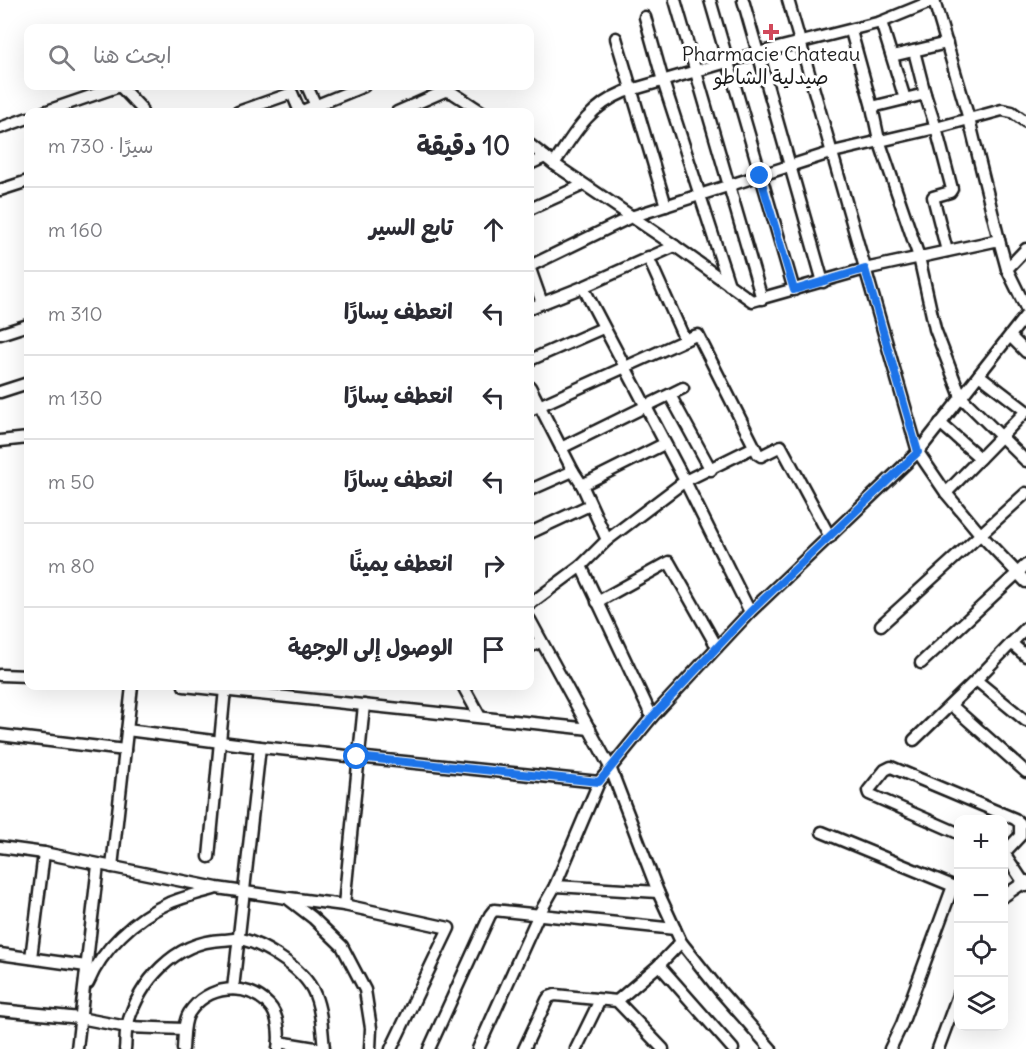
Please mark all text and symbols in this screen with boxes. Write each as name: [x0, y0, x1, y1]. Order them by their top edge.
search box: [24, 24, 534, 90]
marker: Pharmacie Chateau صيدلية الشاطو: [764, 25, 778, 39]
icon: search: [45, 41, 78, 74]
text: ابحث هنا: [93, 41, 172, 69]
place label: Pharmacie Chateau صيدلية الشاطو: [682, 41, 860, 91]
text: 10 دقيقة: [416, 129, 510, 162]
text: سيرًا · 730 m: [48, 133, 153, 158]
route end: [746, 162, 772, 188]
text: تابع السير: [369, 213, 453, 241]
icon: ahead: [477, 213, 510, 246]
text: 160 m: [48, 217, 103, 242]
text: انعطف يسارًا: [344, 297, 453, 325]
icon: left: [477, 297, 510, 330]
text: 310 m: [48, 301, 103, 326]
text: انعطف يسارًا: [344, 381, 453, 409]
icon: left: [477, 381, 510, 414]
text: 130 m: [48, 385, 103, 410]
text: انعطف يسارًا: [344, 465, 453, 493]
icon: left: [477, 465, 510, 498]
text: 50 m: [48, 469, 95, 494]
text: انعطف يمينًا: [350, 549, 453, 577]
icon: right: [477, 549, 510, 582]
text: 80 m: [48, 553, 95, 578]
text: الوصول إلى الوجهة: [288, 633, 453, 661]
icon: arrive: [477, 633, 510, 666]
route start: [343, 743, 369, 769]
map controls: [954, 815, 1008, 1031]
button: +: [954, 815, 1008, 869]
button: −: [954, 869, 1008, 923]
button: locate: [954, 923, 1008, 977]
button: layers: [954, 977, 1008, 1031]

